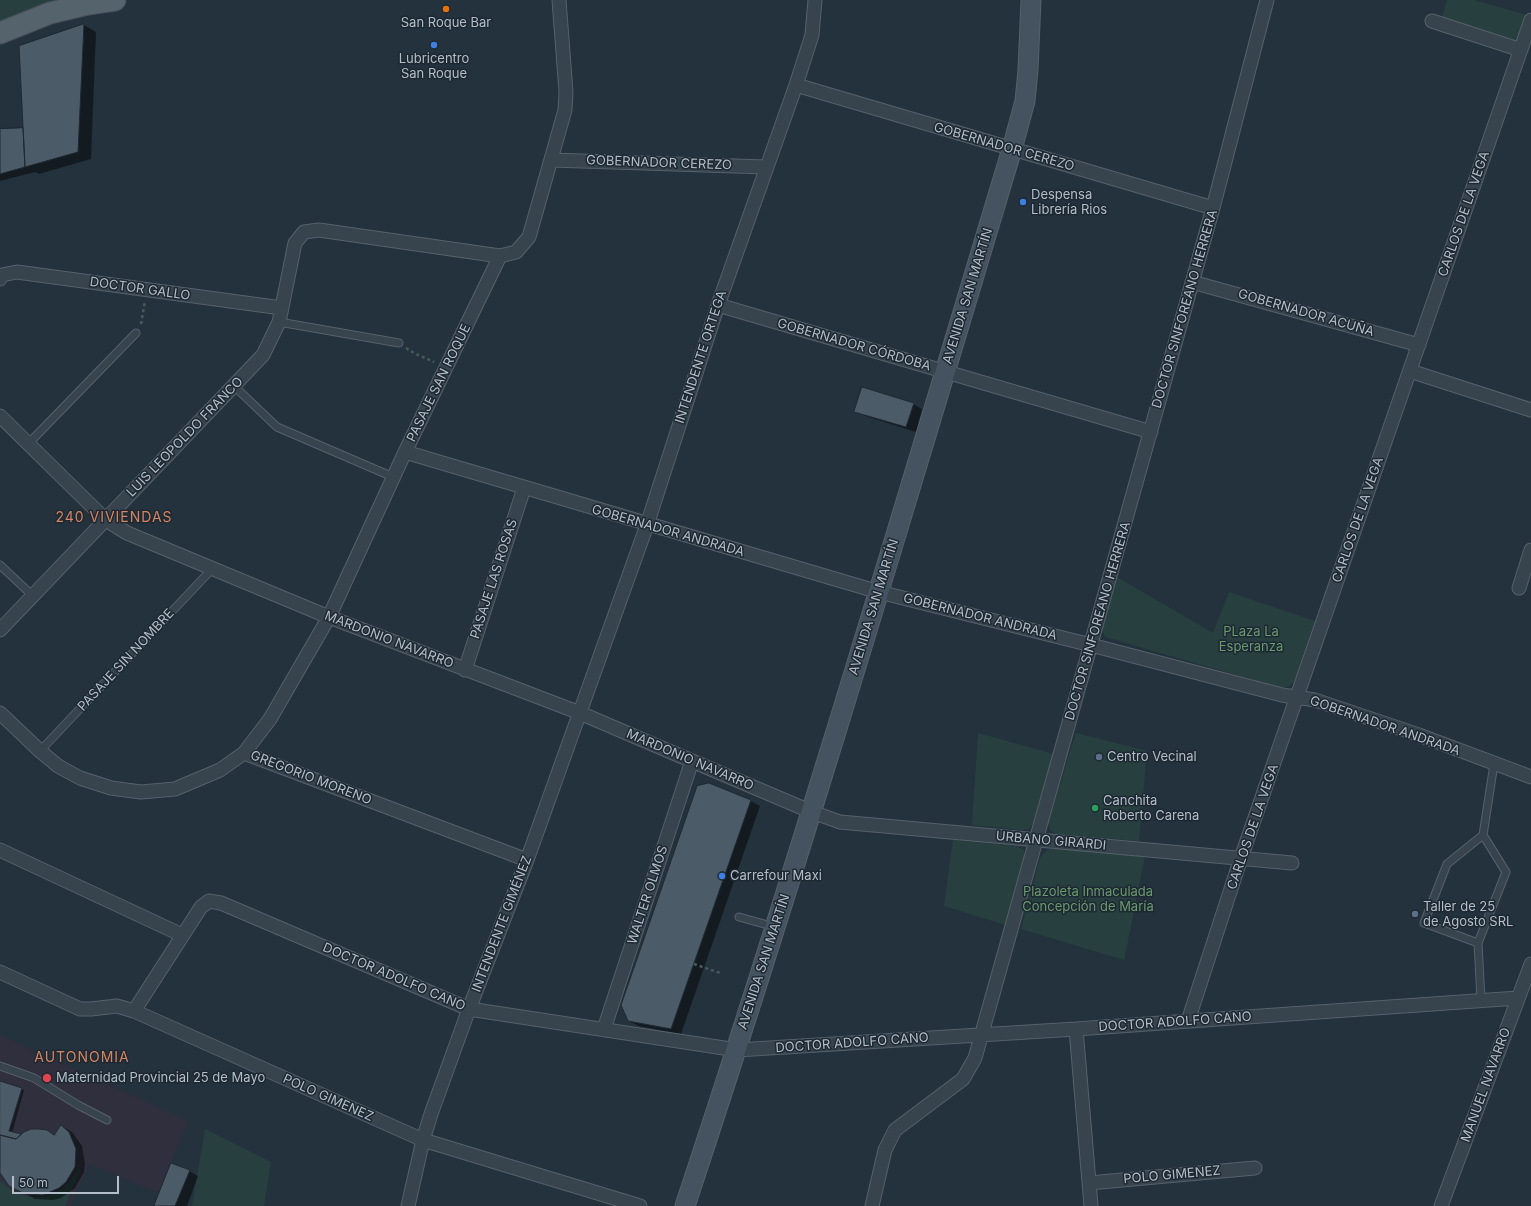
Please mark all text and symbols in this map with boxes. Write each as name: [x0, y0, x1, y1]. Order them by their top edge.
marker: San Roque Bar: [441, 4, 451, 14]
place label: San Roque Bar: [401, 15, 491, 31]
marker: Lubricentro San Roque: [429, 40, 439, 50]
place label: Lubricentro San Roque: [399, 51, 469, 82]
street label: GOBERNADOR CEREZO: [932, 119, 1076, 175]
street label: CARLOS DE LA VEGA: [1435, 149, 1493, 279]
street label: GOBERNADOR CEREZO: [586, 153, 732, 173]
place label: Despensa Librería Rios: [1031, 187, 1107, 218]
marker: Despensa Librería Rios: [1018, 197, 1028, 207]
street label: DOCTOR SINFOREANO HERRERA: [1149, 208, 1221, 410]
street label: AVENIDA SAN MARTÍN: [940, 226, 996, 366]
street label: DOCTOR GALLO: [89, 274, 191, 304]
street label: GOBERNADOR ACUÑA: [1236, 286, 1376, 340]
street label: INTENDENTE ORTEGA: [672, 288, 730, 426]
street label: GOBERNADOR CÓRDOBA: [775, 316, 933, 374]
street label: PASAJE SAN ROQUE: [404, 322, 474, 444]
street label: LUIS LEOPOLDO FRANCO: [124, 374, 246, 500]
street label: CARLOS DE LA VEGA: [1329, 455, 1387, 585]
street label: GOBERNADOR ANDRADA: [590, 502, 746, 560]
district label: 240 VIVIENDAS: [55, 510, 173, 526]
street label: PASAJE LAS ROSAS: [467, 517, 521, 641]
street label: DOCTOR SINFOREANO HERRERA: [1062, 520, 1134, 722]
street label: AVENIDA SAN MARTÍN: [846, 537, 902, 677]
street label: GOBERNADOR ANDRADA: [902, 590, 1058, 644]
street label: PASAJE SIN NOMBRE: [75, 606, 177, 714]
street label: MARDONIO NAVARRO: [322, 608, 456, 672]
park label: PLaza La Esperanza: [1219, 624, 1283, 655]
street label: GOBERNADOR ANDRADA: [1308, 693, 1462, 759]
street label: MARDONIO NAVARRO: [624, 726, 756, 794]
street label: GREGORIO MORENO: [248, 748, 374, 808]
place label: Centro Vecinal: [1107, 749, 1197, 765]
marker: Centro Vecinal: [1094, 752, 1104, 762]
street label: CARLOS DE LA VEGA: [1224, 762, 1282, 892]
place label: Canchita Roberto Carena: [1103, 793, 1199, 824]
marker: Canchita Roberto Carena: [1090, 803, 1100, 813]
street label: URBANO GIRARDI: [995, 828, 1107, 854]
street label: WALTER OLMOS: [625, 844, 671, 946]
street label: INTENDENTE GIMÉNEZ: [469, 854, 535, 994]
place label: Carrefour Maxi: [730, 868, 822, 884]
marker: Carrefour Maxi: [717, 871, 727, 881]
park label: Plazoleta Inmaculada Concepción de María: [1022, 884, 1154, 915]
street label: AVENIDA SAN MARTÍN: [735, 892, 793, 1032]
place label: Taller de 25 de Agosto SRL: [1423, 899, 1513, 930]
marker: Taller de 25 de Agosto SRL: [1410, 909, 1420, 919]
street label: DOCTOR ADOLFO CANO: [320, 940, 468, 1014]
street label: DOCTOR ADOLFO CANO: [1098, 1009, 1252, 1035]
street label: MANUEL NAVARRO: [1458, 1026, 1514, 1144]
street label: DOCTOR ADOLFO CANO: [775, 1030, 929, 1056]
district label: AUTONOMIA: [34, 1050, 130, 1066]
place label: Maternidad Provincial 25 de Mayo: [56, 1070, 265, 1086]
street label: POLO GIMENEZ: [280, 1071, 376, 1125]
marker: Maternidad Provincial 25 de Mayo: [41, 1072, 53, 1084]
street label: POLO GIMENEZ: [1123, 1163, 1221, 1187]
scale bar: [14, 1168, 121, 1194]
text: 50 m: [19, 1175, 48, 1190]

